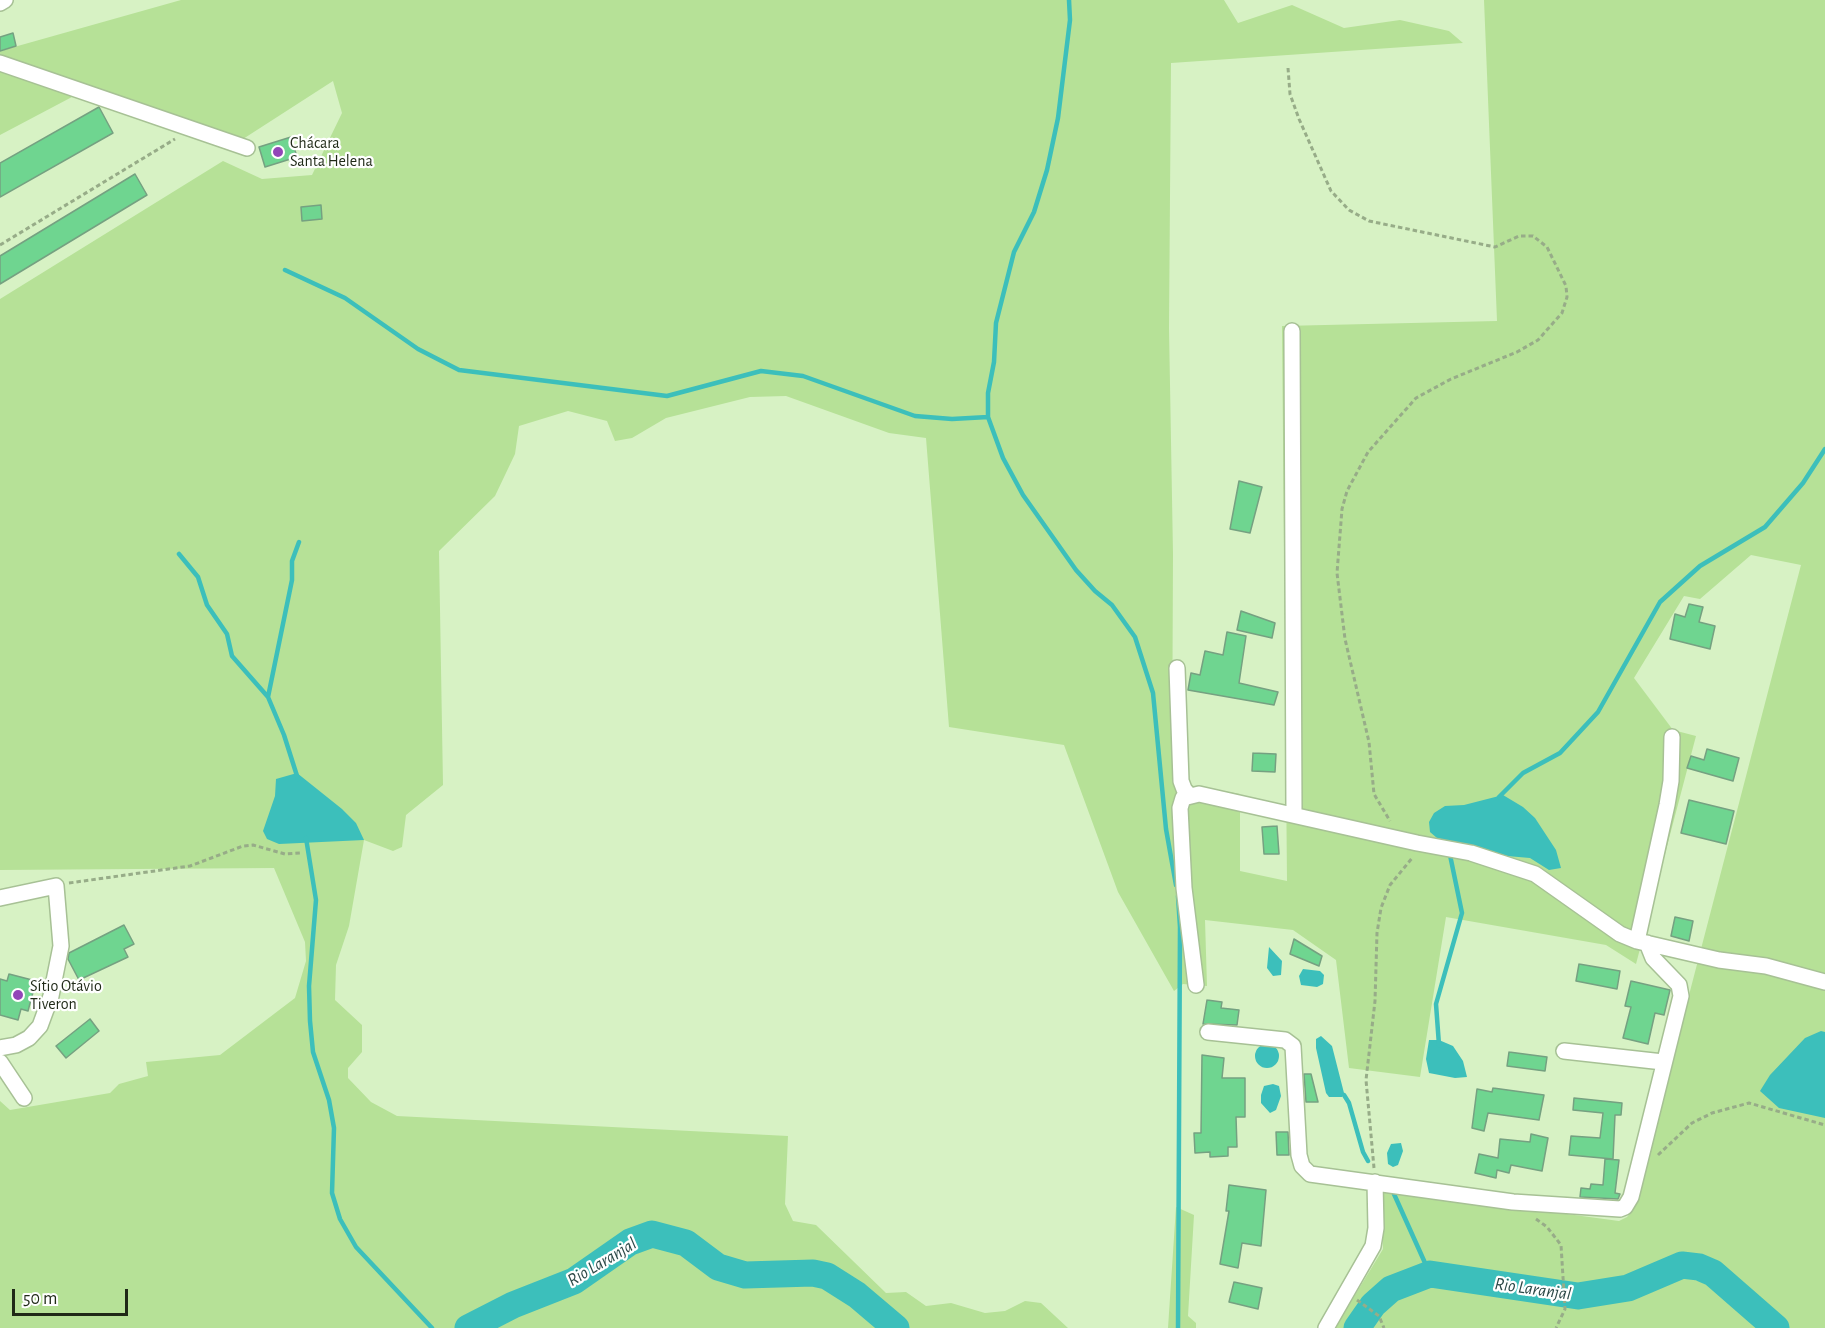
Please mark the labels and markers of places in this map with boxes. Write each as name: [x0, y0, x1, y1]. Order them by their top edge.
place label: Chácara Santa Helena: [290, 133, 373, 171]
marker: Chácara Santa Helena: [271, 145, 285, 159]
place label: Sítio Otávio Tiveron: [30, 976, 102, 1014]
marker: Sítio Otávio Tiveron: [11, 988, 25, 1002]

